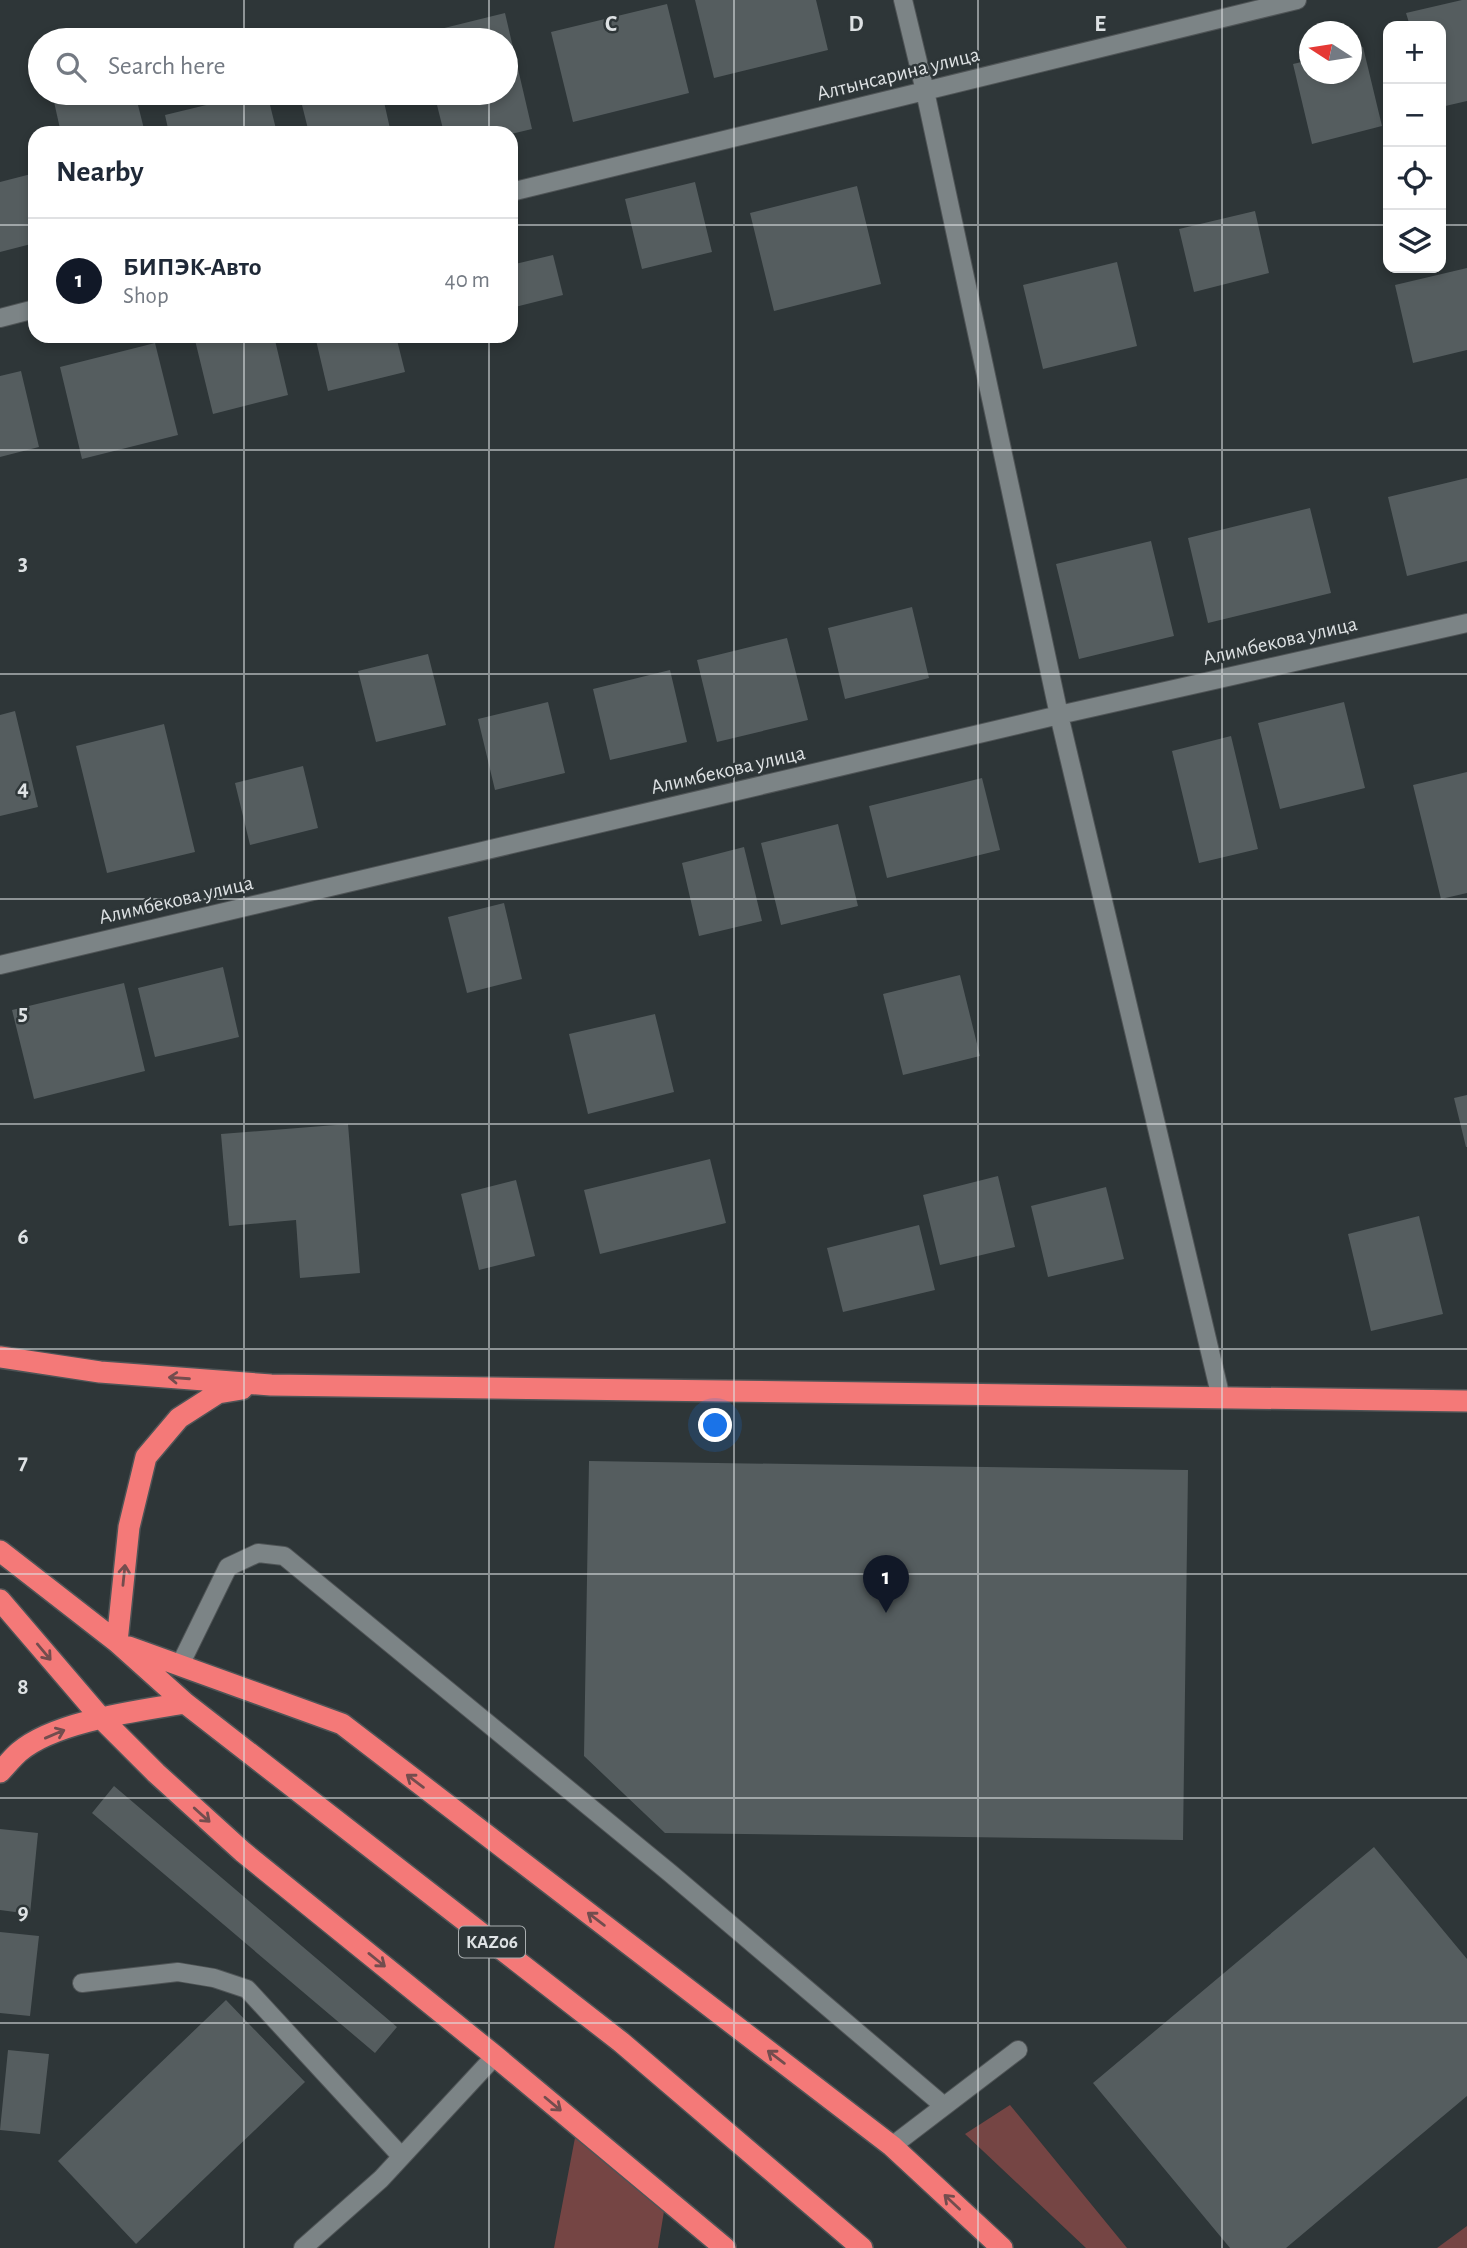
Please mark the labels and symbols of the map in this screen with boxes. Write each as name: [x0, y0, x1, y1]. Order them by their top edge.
text: C: [605, 13, 617, 36]
text: D: [848, 13, 864, 36]
text: E: [1094, 13, 1106, 36]
north arrow: [1299, 21, 1362, 84]
street label: Алтынсарина улица: [814, 43, 982, 104]
text: 3: [18, 552, 28, 575]
street label: Алимбекова улица: [1201, 613, 1360, 669]
street label: Алимбекова улица: [649, 742, 808, 798]
text: 4: [17, 777, 29, 800]
street label: Алимбекова улица: [97, 872, 256, 928]
text: 5: [18, 1002, 28, 1025]
text: 6: [17, 1226, 29, 1249]
one-way arrow: [168, 1371, 190, 1384]
your location: [698, 1408, 732, 1442]
text: 7: [18, 1451, 28, 1474]
pin: 1: [863, 1555, 909, 1613]
one-way arrow: [118, 1564, 131, 1586]
one-way arrow: [36, 1643, 52, 1661]
text: 8: [17, 1676, 29, 1699]
one-way arrow: [44, 1726, 65, 1739]
one-way arrow: [406, 1773, 425, 1788]
one-way arrow: [193, 1807, 211, 1823]
text: 9: [17, 1901, 29, 1924]
one-way arrow: [586, 1912, 605, 1927]
road number: KАZ06: [459, 1926, 525, 1958]
one-way arrow: [368, 1953, 386, 1968]
one-way arrow: [768, 2050, 786, 2065]
one-way arrow: [544, 2096, 562, 2112]
one-way arrow: [944, 2193, 961, 2210]

